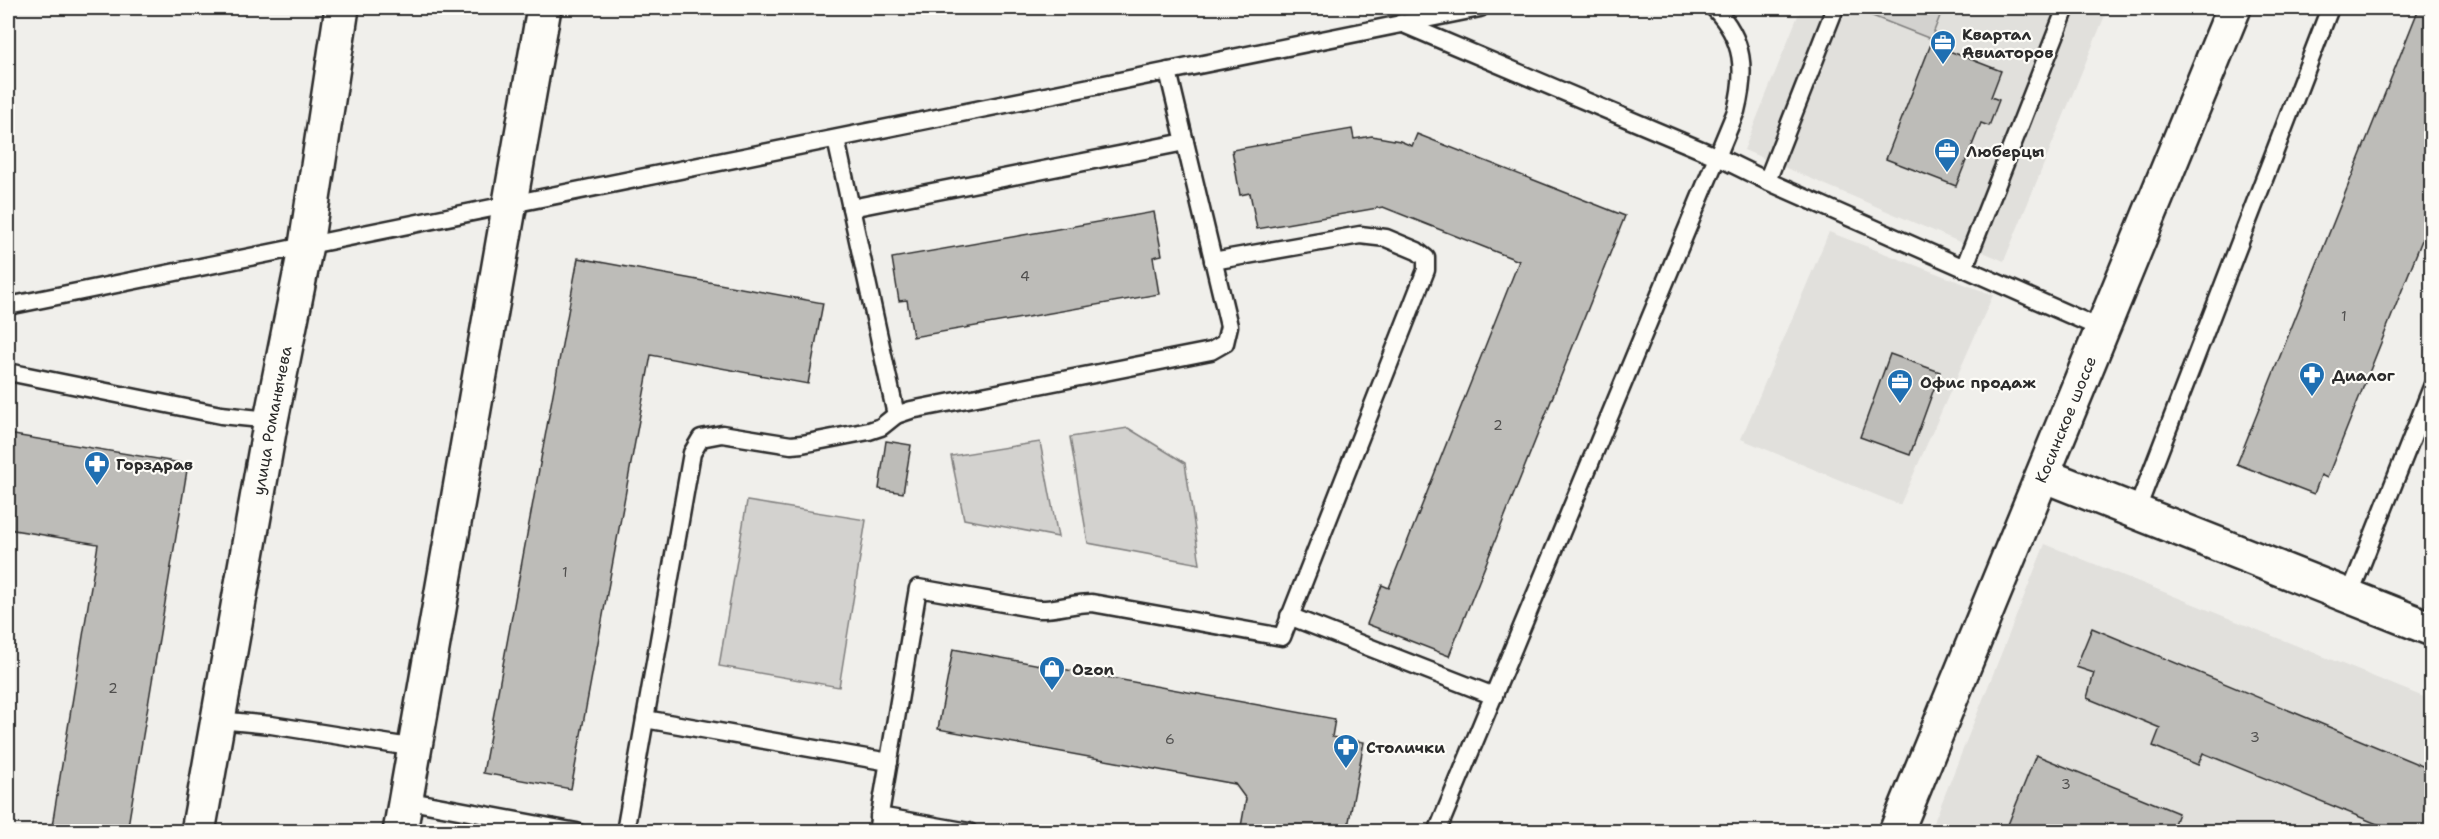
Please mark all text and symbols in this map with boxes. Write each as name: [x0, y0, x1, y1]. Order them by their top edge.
place label: Квартал Авиаторов: [1962, 24, 2053, 63]
office icon: Квартал Авиаторов: [1928, 28, 1958, 66]
office icon: Люберцы: [1932, 136, 1962, 174]
place label: Люберцы: [1966, 141, 2045, 162]
house number: 4: [1020, 267, 1030, 285]
house number: 1: [2341, 307, 2347, 325]
street label: улица Романычева: [247, 344, 296, 497]
street label: Косинское шоссе: [2030, 353, 2101, 486]
pharmacy icon: Диалог: [2297, 360, 2327, 398]
place label: Диалог: [2332, 365, 2396, 386]
office icon: Офис продаж: [1885, 367, 1915, 405]
place label: Офис продаж: [1920, 372, 2036, 393]
house number: 2: [1493, 416, 1503, 434]
pharmacy icon: Горздрав: [82, 449, 112, 487]
place label: Горздрав: [116, 454, 193, 475]
house number: 1: [562, 563, 568, 581]
shop icon: Ozon: [1037, 654, 1067, 692]
place label: Ozon: [1072, 659, 1115, 680]
house number: 2: [108, 679, 118, 697]
house number: 3: [2250, 728, 2260, 746]
house number: 6: [1165, 730, 1175, 748]
pharmacy icon: Столички: [1331, 732, 1361, 770]
place label: Столички: [1366, 737, 1445, 758]
house number: 3: [2061, 775, 2071, 793]

